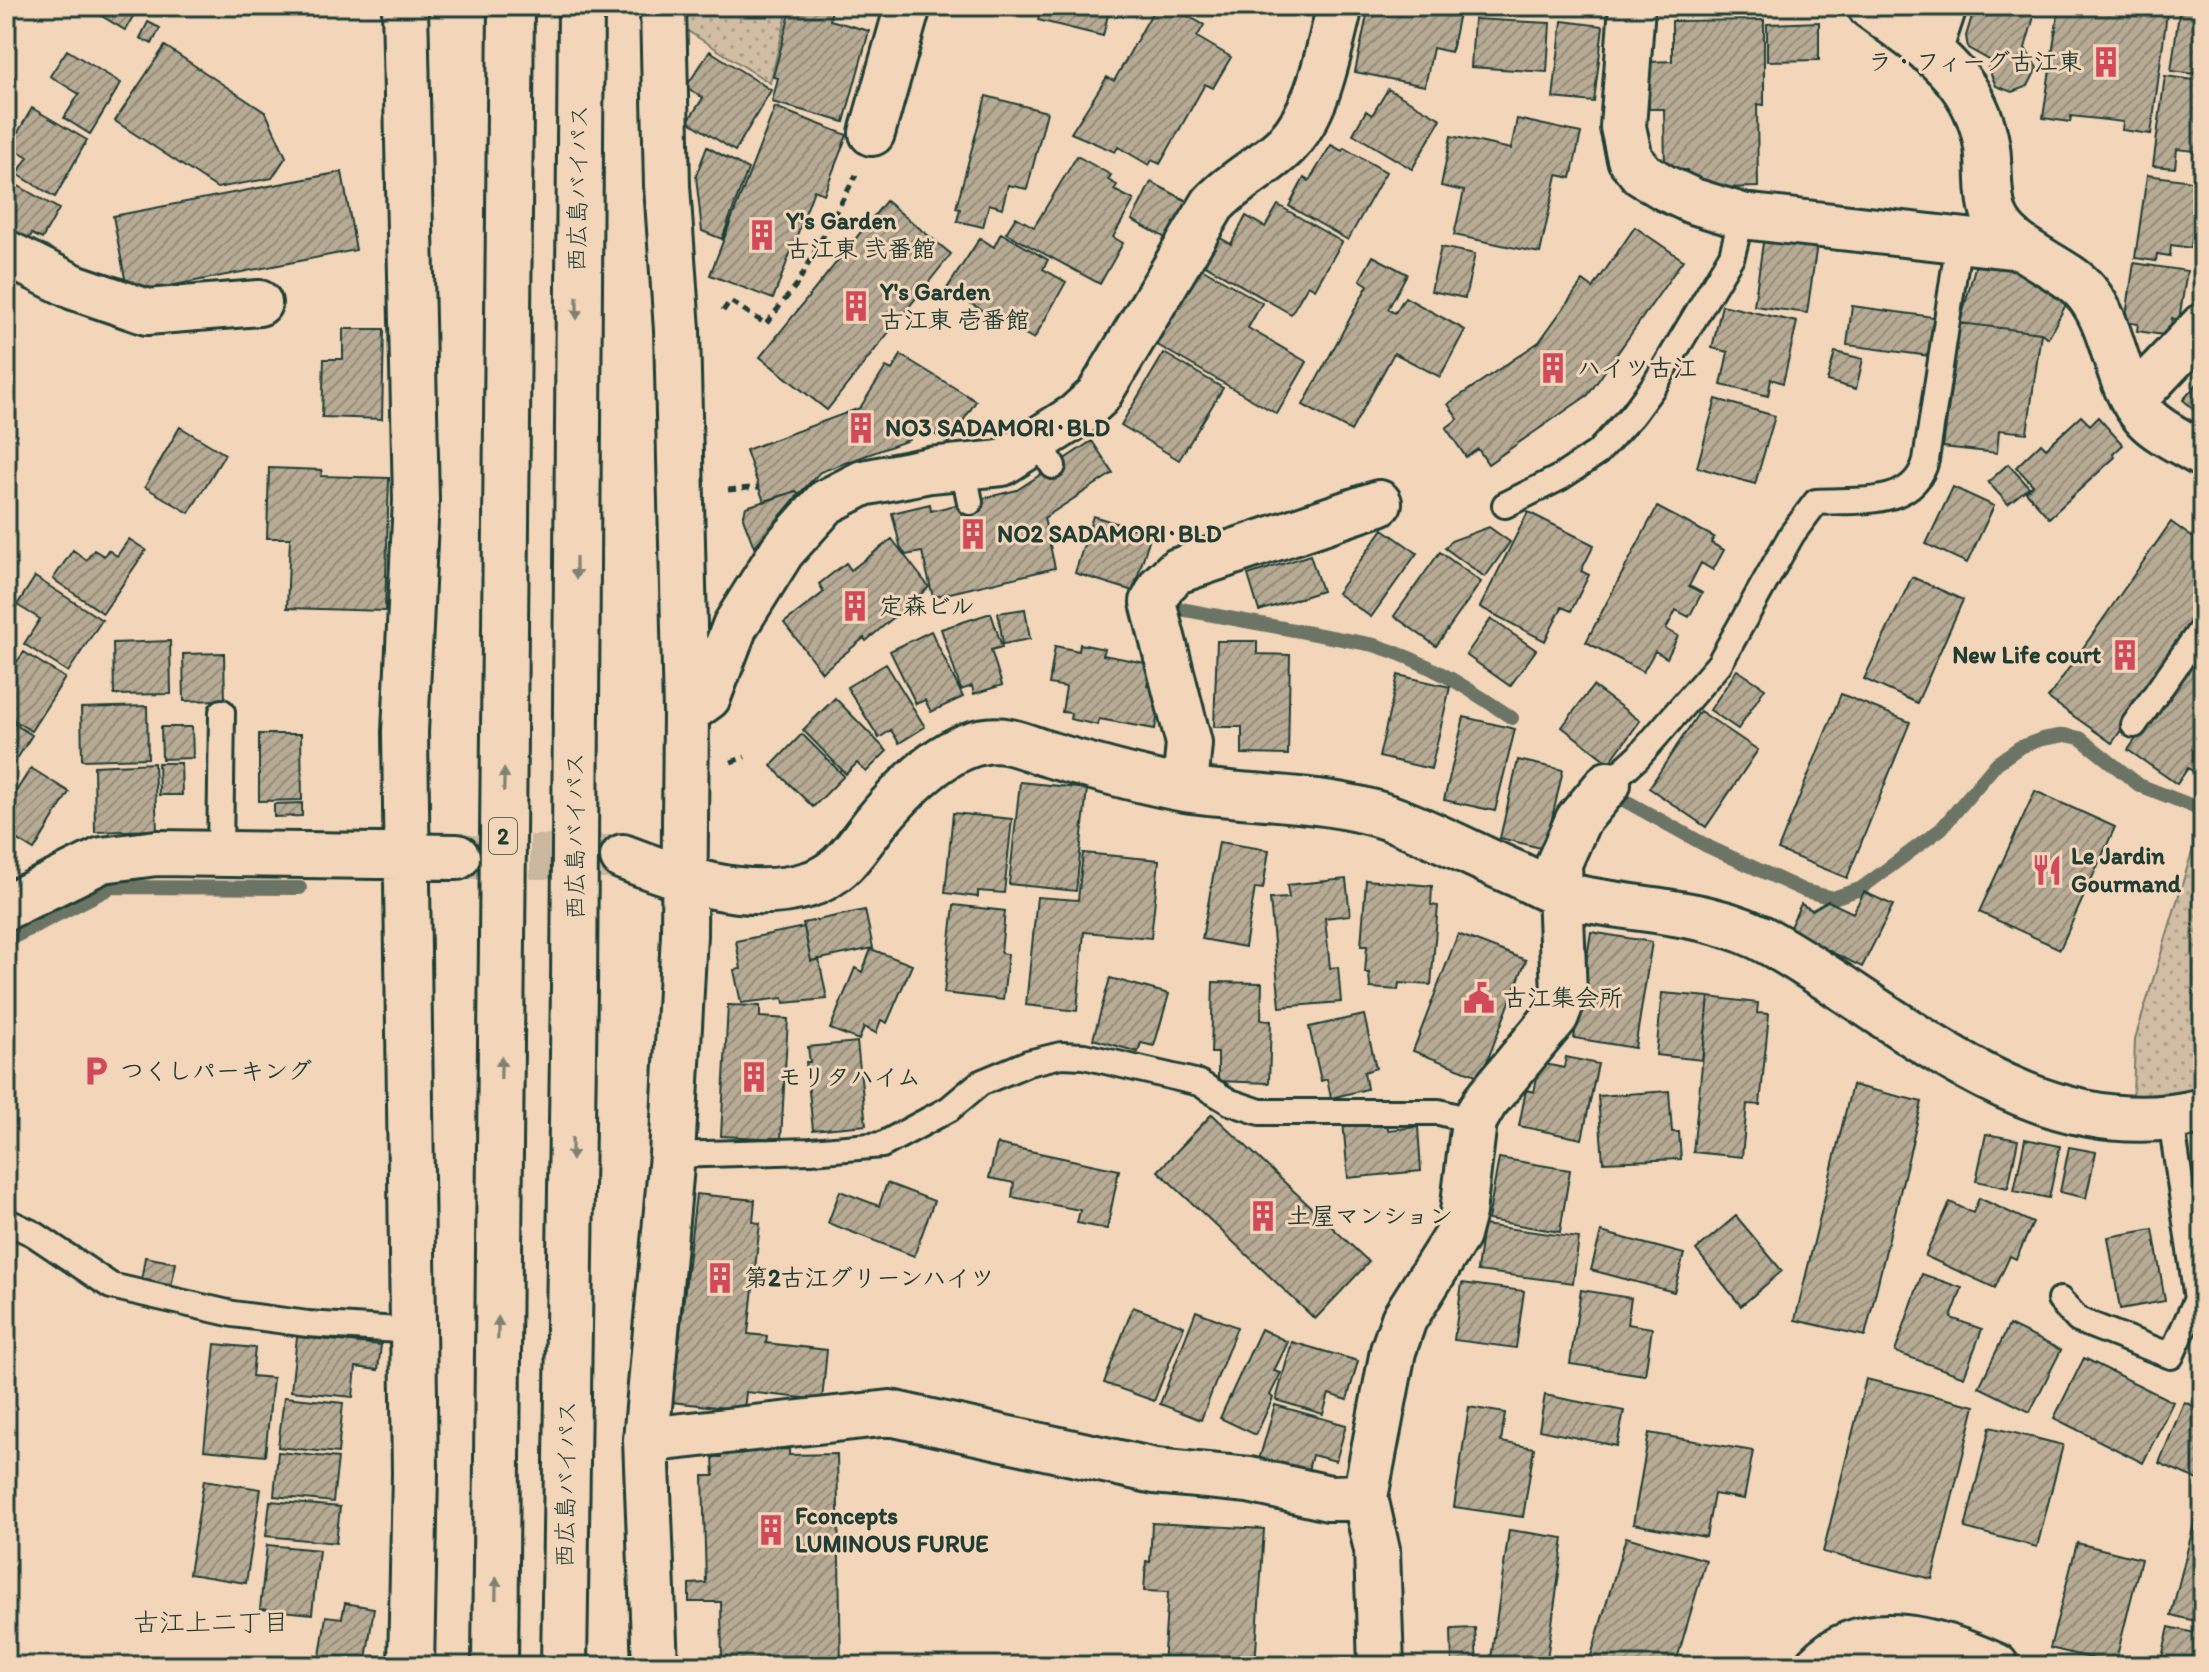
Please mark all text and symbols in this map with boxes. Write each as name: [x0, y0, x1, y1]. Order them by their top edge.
building icon: ラ・フィーグ古江東: [2089, 45, 2123, 79]
place label: ラ・フィーグ古江東: [1868, 47, 2082, 76]
street label: 西広島バイパス: [562, 104, 593, 272]
place label: Y's Garden 古江東 弐番館: [785, 206, 935, 263]
building icon: Y's Garden 古江東 弐番館: [745, 218, 779, 252]
place label: Y's Garden 古江東 壱番館: [879, 277, 1029, 334]
building icon: Y's Garden 古江東 壱番館: [839, 289, 873, 323]
one-way arrow: [571, 296, 583, 321]
building icon: ハイツ古江: [1536, 351, 1570, 385]
place label: ハイツ古江: [1577, 353, 1697, 382]
building icon: NO3 SADAMORI･BLD: [844, 411, 878, 445]
place label: NO3 SADAMORI･BLD: [885, 413, 1110, 442]
building icon: NO2 SADAMORI･BLD: [956, 517, 990, 551]
place label: NO2 SADAMORI･BLD: [997, 519, 1222, 548]
one-way arrow: [570, 556, 582, 581]
building icon: 定森ビル: [838, 589, 872, 623]
place label: 定森ビル: [879, 591, 975, 620]
building icon: New Life court: [2108, 638, 2142, 672]
place label: New Life court: [1952, 640, 2101, 669]
street label: 西広島バイパス: [560, 752, 589, 920]
one-way arrow: [498, 767, 510, 792]
road number: 2: [489, 818, 517, 854]
place label: Le Jardin Gourmand: [2071, 841, 2182, 898]
restaurant icon: Le Jardin Gourmand: [2030, 853, 2064, 887]
public building icon: 古江集会所: [1462, 981, 1496, 1015]
place label: 古江集会所: [1503, 983, 1623, 1012]
parking icon: つくしパーキング: [79, 1054, 113, 1088]
one-way arrow: [495, 1055, 507, 1080]
place label: つくしパーキング: [120, 1056, 312, 1085]
building icon: モリタハイム: [737, 1060, 771, 1094]
place label: モリタハイム: [778, 1062, 921, 1091]
one-way arrow: [565, 1137, 578, 1162]
building icon: 土屋マンション: [1246, 1199, 1280, 1233]
place label: 土屋マンション: [1287, 1201, 1453, 1230]
building icon: 第2古江グリーンハイツ: [703, 1261, 737, 1295]
place label: 第2古江グリーンハイツ: [744, 1263, 994, 1292]
one-way arrow: [492, 1315, 504, 1340]
street label: 西広島バイパス: [550, 1400, 581, 1568]
place label: Fconcepts LUMINOUS FURUE: [795, 1501, 989, 1558]
building icon: Fconcepts LUMINOUS FURUE: [754, 1513, 788, 1547]
one-way arrow: [490, 1575, 502, 1600]
district label: 古江上二丁目: [133, 1606, 289, 1638]

